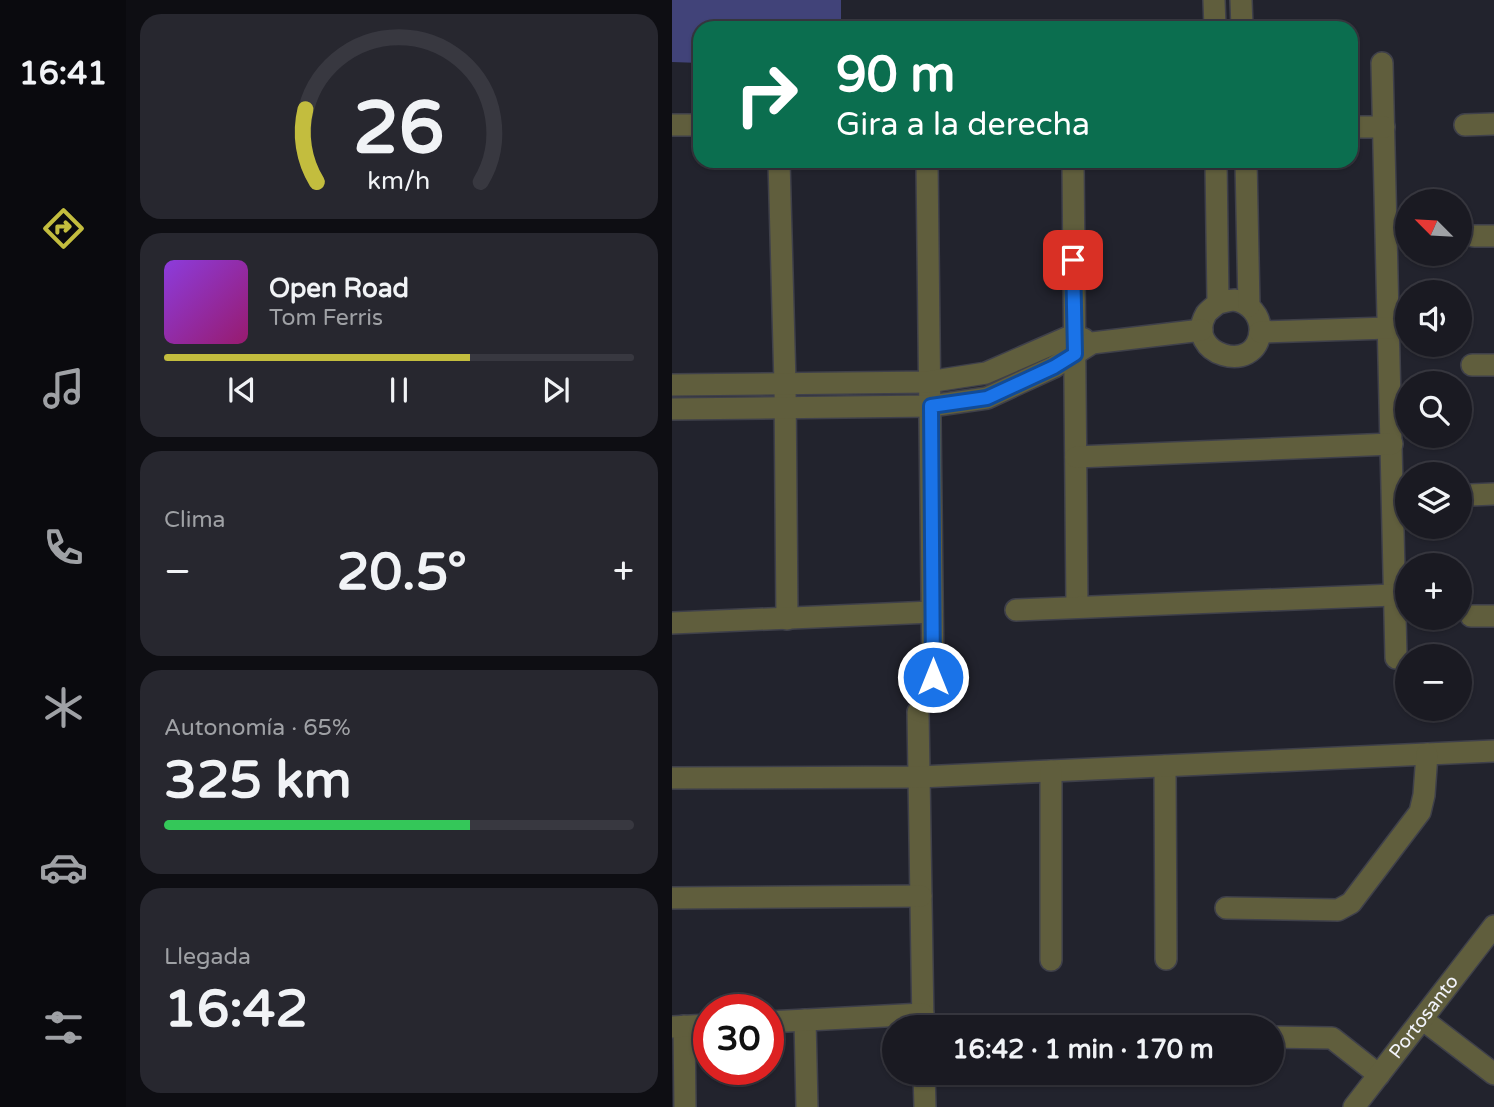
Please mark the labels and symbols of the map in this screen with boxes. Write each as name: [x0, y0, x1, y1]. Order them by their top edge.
north arrow: [1395, 189, 1472, 266]
pin: [1043, 230, 1103, 290]
position arrow: [896, 640, 970, 714]
street label: Portosanto: [1384, 971, 1463, 1063]
speed limit sign: 30: [693, 994, 784, 1085]

